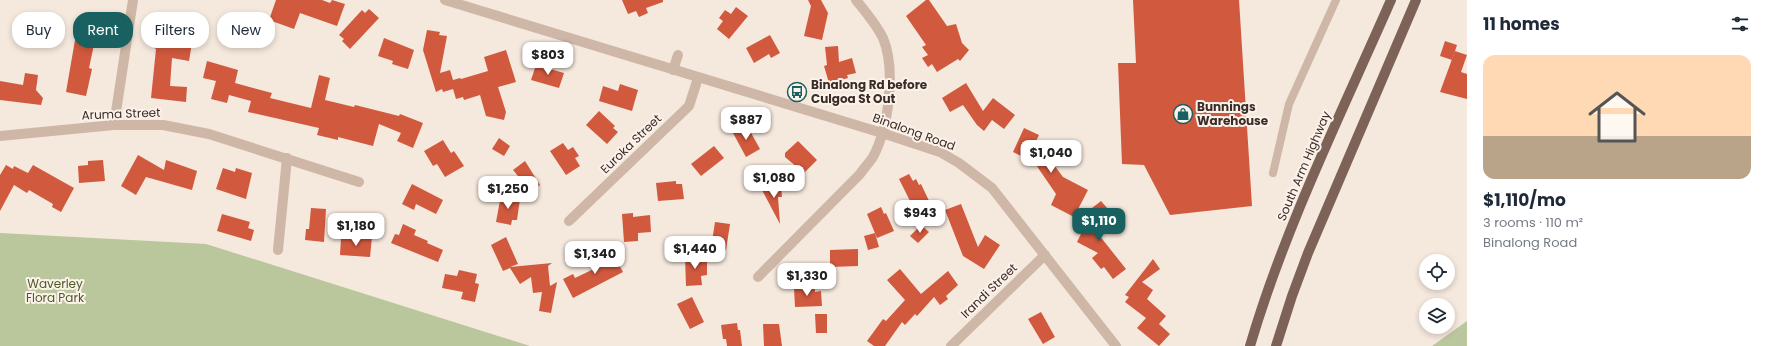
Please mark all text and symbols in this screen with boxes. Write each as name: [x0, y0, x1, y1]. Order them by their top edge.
chip: Buy: [12, 12, 65, 48]
chip: Rent: [73, 12, 133, 48]
chip: Filters: [141, 12, 209, 48]
chip: New: [217, 12, 275, 48]
text: 11 homes: [1483, 12, 1560, 36]
icon: filters: [1729, 13, 1751, 35]
pin: $803: [524, 42, 572, 76]
text: $803: [531, 45, 565, 64]
place label: Binalong Rd before Culgoa St Out: [811, 76, 928, 107]
bus stop icon: Binalong Rd before Culgoa St Out: [786, 81, 808, 103]
icon: home: [1581, 81, 1653, 153]
place label: Bunnings Warehouse: [1197, 98, 1269, 129]
shop icon: Bunnings Warehouse: [1172, 103, 1194, 125]
street label: Aruma Street: [81, 104, 161, 123]
pin: $887: [722, 107, 770, 141]
street label: South Arm Highway: [1273, 108, 1334, 223]
street label: Binalong Road: [870, 109, 958, 154]
street label: Euroka Street: [596, 110, 665, 177]
text: $887: [730, 110, 762, 129]
pin: $1,040: [1018, 140, 1084, 174]
text: $1,040: [1030, 143, 1072, 162]
pin: $1,080: [741, 165, 807, 199]
text: $1,080: [753, 168, 795, 187]
pin: $1,250: [475, 176, 541, 210]
text: $1,250: [487, 179, 529, 198]
text: $1,110/mo: [1483, 188, 1566, 212]
pin: $943: [896, 200, 944, 234]
text: $943: [903, 203, 937, 222]
pin: $1,110: [1066, 208, 1132, 242]
text: $1,110: [1081, 211, 1117, 230]
pin: $1,180: [323, 213, 389, 247]
text: 3 rooms · 110 m²: [1483, 213, 1583, 232]
text: $1,180: [337, 216, 375, 235]
text: Binalong Road: [1483, 233, 1577, 252]
pin: $1,440: [662, 236, 728, 270]
text: $1,440: [673, 239, 717, 258]
pin: $1,340: [562, 241, 628, 275]
text: $1,340: [574, 244, 616, 263]
map controls: [1419, 254, 1455, 334]
button: locate: [1419, 254, 1455, 290]
street label: Irandi Street: [957, 259, 1021, 322]
pin: $1,330: [774, 263, 840, 297]
text: $1,330: [786, 266, 828, 285]
park label: Waverley Flora Park: [26, 275, 85, 306]
button: layers: [1419, 298, 1455, 334]

